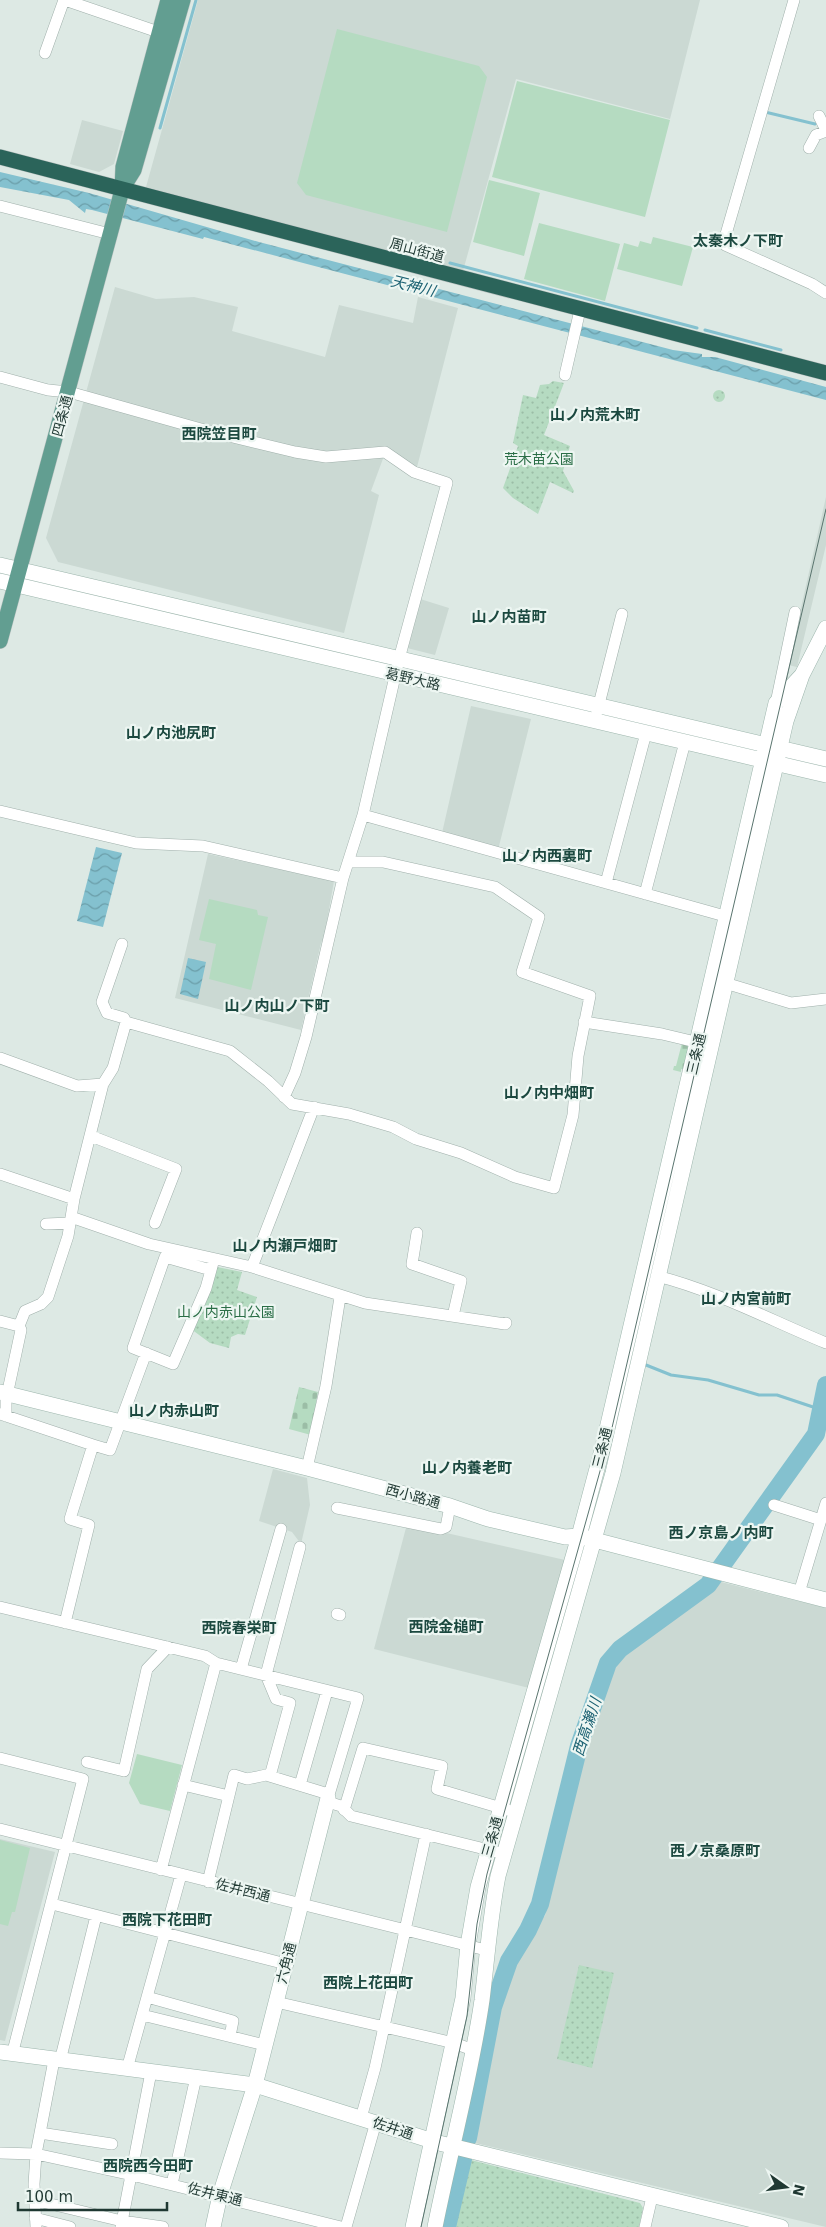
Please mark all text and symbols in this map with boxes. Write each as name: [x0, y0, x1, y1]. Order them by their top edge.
district label: 太秦木ノ下町: [693, 232, 783, 250]
street label: 周山街道: [388, 235, 446, 265]
water label: 天神川: [389, 272, 439, 301]
street label: 四条通: [49, 394, 75, 438]
district label: 山ノ内荒木町: [550, 406, 640, 424]
district label: 西院笠目町: [181, 425, 257, 443]
park label: 荒木苗公園: [504, 451, 574, 467]
district label: 山ノ内苗町: [471, 608, 547, 626]
street label: 葛野大路: [384, 665, 442, 693]
district label: 山ノ内池尻町: [126, 724, 216, 742]
district label: 山ノ内西裏町: [502, 847, 592, 865]
district label: 山ノ内山ノ下町: [224, 997, 330, 1015]
street label: 三条通: [683, 1032, 709, 1076]
district label: 山ノ内中畑町: [504, 1084, 594, 1102]
district label: 山ノ内瀬戸畑町: [232, 1237, 338, 1255]
district label: 山ノ内宮前町: [701, 1290, 791, 1308]
park label: 山ノ内赤山公園: [177, 1304, 275, 1320]
district label: 山ノ内赤山町: [129, 1402, 219, 1420]
street label: 三条通: [589, 1426, 615, 1470]
district label: 山ノ内養老町: [422, 1459, 512, 1477]
street label: 西小路通: [384, 1481, 442, 1511]
district label: 西ノ京島ノ内町: [668, 1524, 774, 1542]
district label: 西院金槌町: [408, 1618, 484, 1636]
district label: 西院春栄町: [201, 1619, 277, 1637]
water label: 西高瀬川: [569, 1694, 605, 1758]
street label: 三条通: [479, 1815, 505, 1859]
district label: 西ノ京桑原町: [670, 1842, 760, 1860]
street label: 佐井西通: [214, 1875, 272, 1905]
district label: 西院下花田町: [122, 1911, 212, 1929]
street label: 六角通: [273, 1941, 299, 1985]
district label: 西院上花田町: [323, 1974, 413, 1992]
street label: 佐井通: [371, 2114, 415, 2142]
district label: 西院西今田町: [103, 2157, 193, 2175]
north arrow: [761, 2162, 811, 2212]
street label: 佐井東通: [186, 2179, 244, 2209]
scale bar: [18, 2180, 166, 2212]
text: N: [789, 2183, 808, 2198]
text: 100 m: [25, 2188, 73, 2206]

